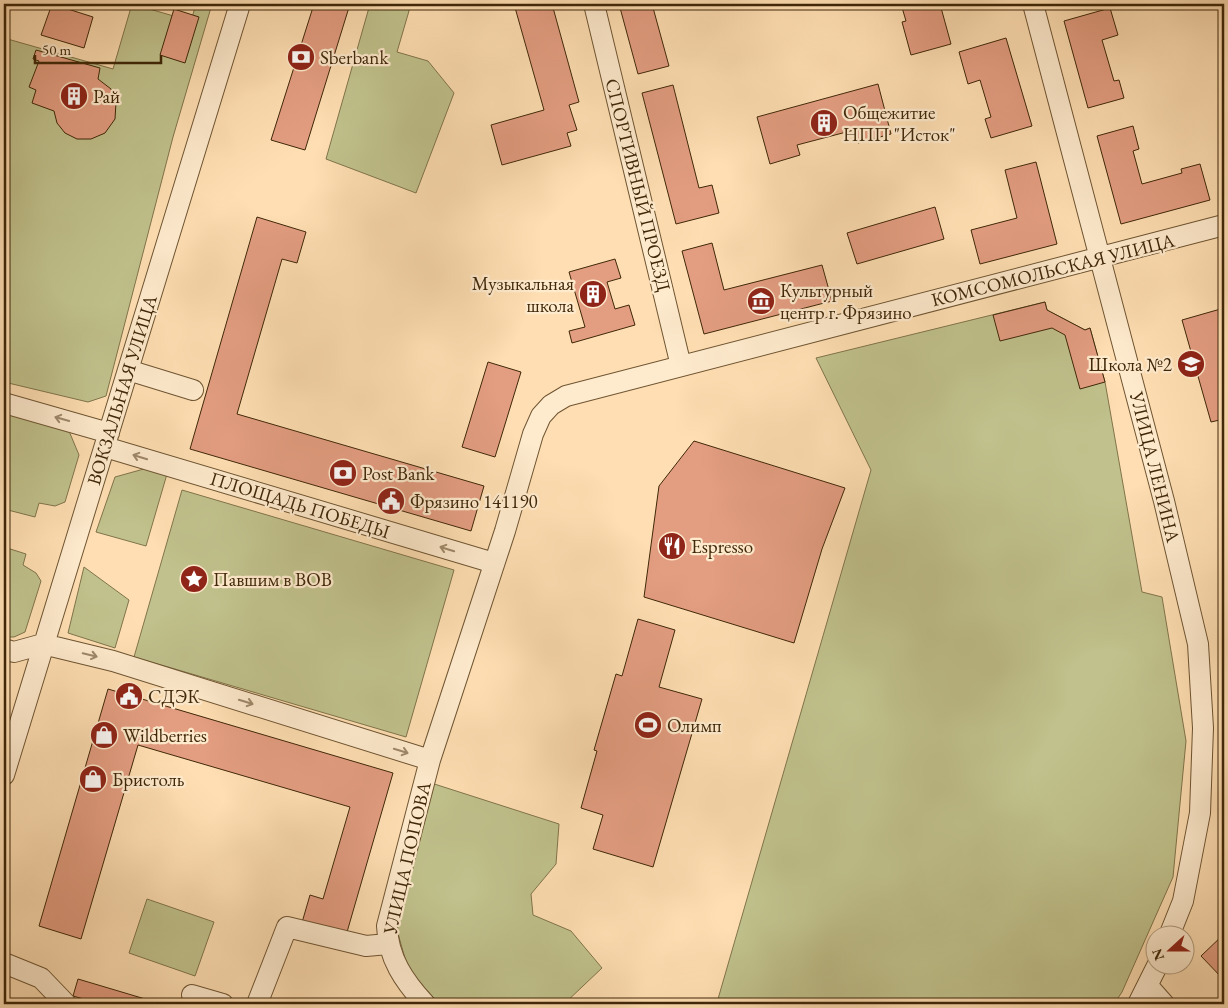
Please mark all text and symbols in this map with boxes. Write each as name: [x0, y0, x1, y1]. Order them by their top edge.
scale bar: [35, 32, 161, 64]
text: 50 m: [42, 40, 71, 59]
bank icon: Sberbank: [286, 42, 316, 72]
place label: Sberbank: [320, 45, 389, 70]
street label: СПОРТИВНЫЙ ПРОЕЗД: [599, 76, 677, 294]
building icon: Рай: [59, 81, 89, 111]
place label: Рай: [93, 84, 120, 109]
place label: Общежитие НПП "Исток": [843, 100, 955, 147]
building icon: Общежитие НПП "Исток": [809, 108, 839, 138]
street label: КОМСОМОЛЬСКАЯ УЛИЦА: [929, 227, 1178, 312]
place label: Музыкальная школа: [472, 271, 574, 318]
place label: Культурный центр г. Фрязино: [780, 278, 912, 325]
building icon: Музыкальная школа: [578, 279, 608, 309]
museum icon: Культурный центр г. Фрязино: [746, 286, 776, 316]
street label: ВОКЗАЛЬНАЯ УЛИЦА: [81, 291, 163, 488]
school or university icon: Школа №2: [1176, 349, 1206, 379]
place label: Школа №2: [1089, 352, 1172, 377]
street label: УЛИЦА ЛЕНИНА: [1124, 388, 1186, 546]
one-way arrow: [55, 414, 71, 424]
one-way arrow: [133, 452, 149, 462]
bank icon: Post Bank: [328, 458, 358, 488]
place label: Post Bank: [362, 461, 436, 486]
street label: ПЛОЩАДЬ ПОБЕДЫ: [207, 466, 393, 544]
public building icon: Фрязино 141190: [376, 486, 406, 516]
place label: Фрязино 141190: [410, 489, 538, 514]
restaurant icon: Espresso: [657, 531, 687, 561]
place label: Espresso: [691, 534, 753, 559]
one-way arrow: [440, 544, 456, 554]
place icon: Павшим в ВОВ: [179, 564, 209, 594]
place label: Павшим в ВОВ: [213, 567, 332, 592]
one-way arrow: [82, 651, 98, 660]
public building icon: СДЭК: [114, 681, 144, 711]
place label: СДЭК: [148, 684, 200, 709]
one-way arrow: [237, 698, 253, 708]
sports icon: Олимп: [633, 710, 663, 740]
place label: Олимп: [667, 713, 722, 738]
shop icon: Wildberries: [89, 720, 119, 750]
place label: Wildberries: [123, 723, 207, 748]
one-way arrow: [392, 747, 408, 756]
shop icon: Бристоль: [78, 764, 108, 794]
place label: Бристоль: [112, 767, 185, 792]
street label: УЛИЦА ПОПОВА: [377, 778, 437, 938]
north arrow: [1146, 926, 1196, 976]
text: N: [1147, 946, 1168, 963]

